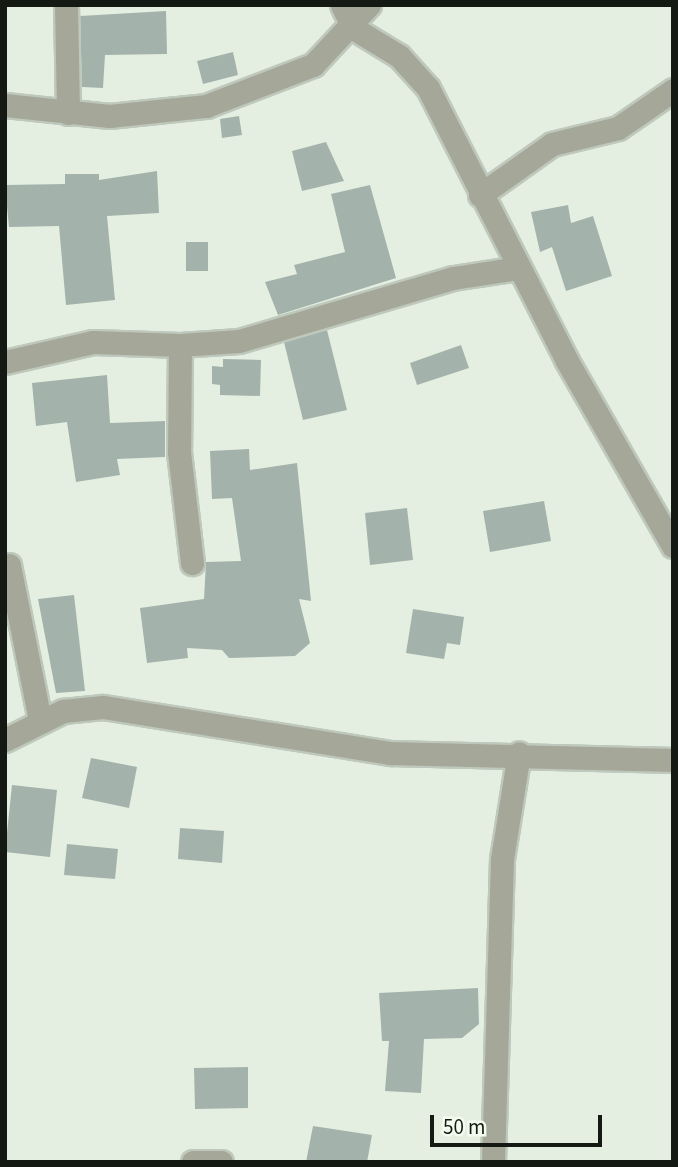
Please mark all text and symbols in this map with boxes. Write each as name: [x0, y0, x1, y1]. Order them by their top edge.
scale bar: [433, 1100, 604, 1144]
text: 50 m: [443, 1112, 485, 1142]

